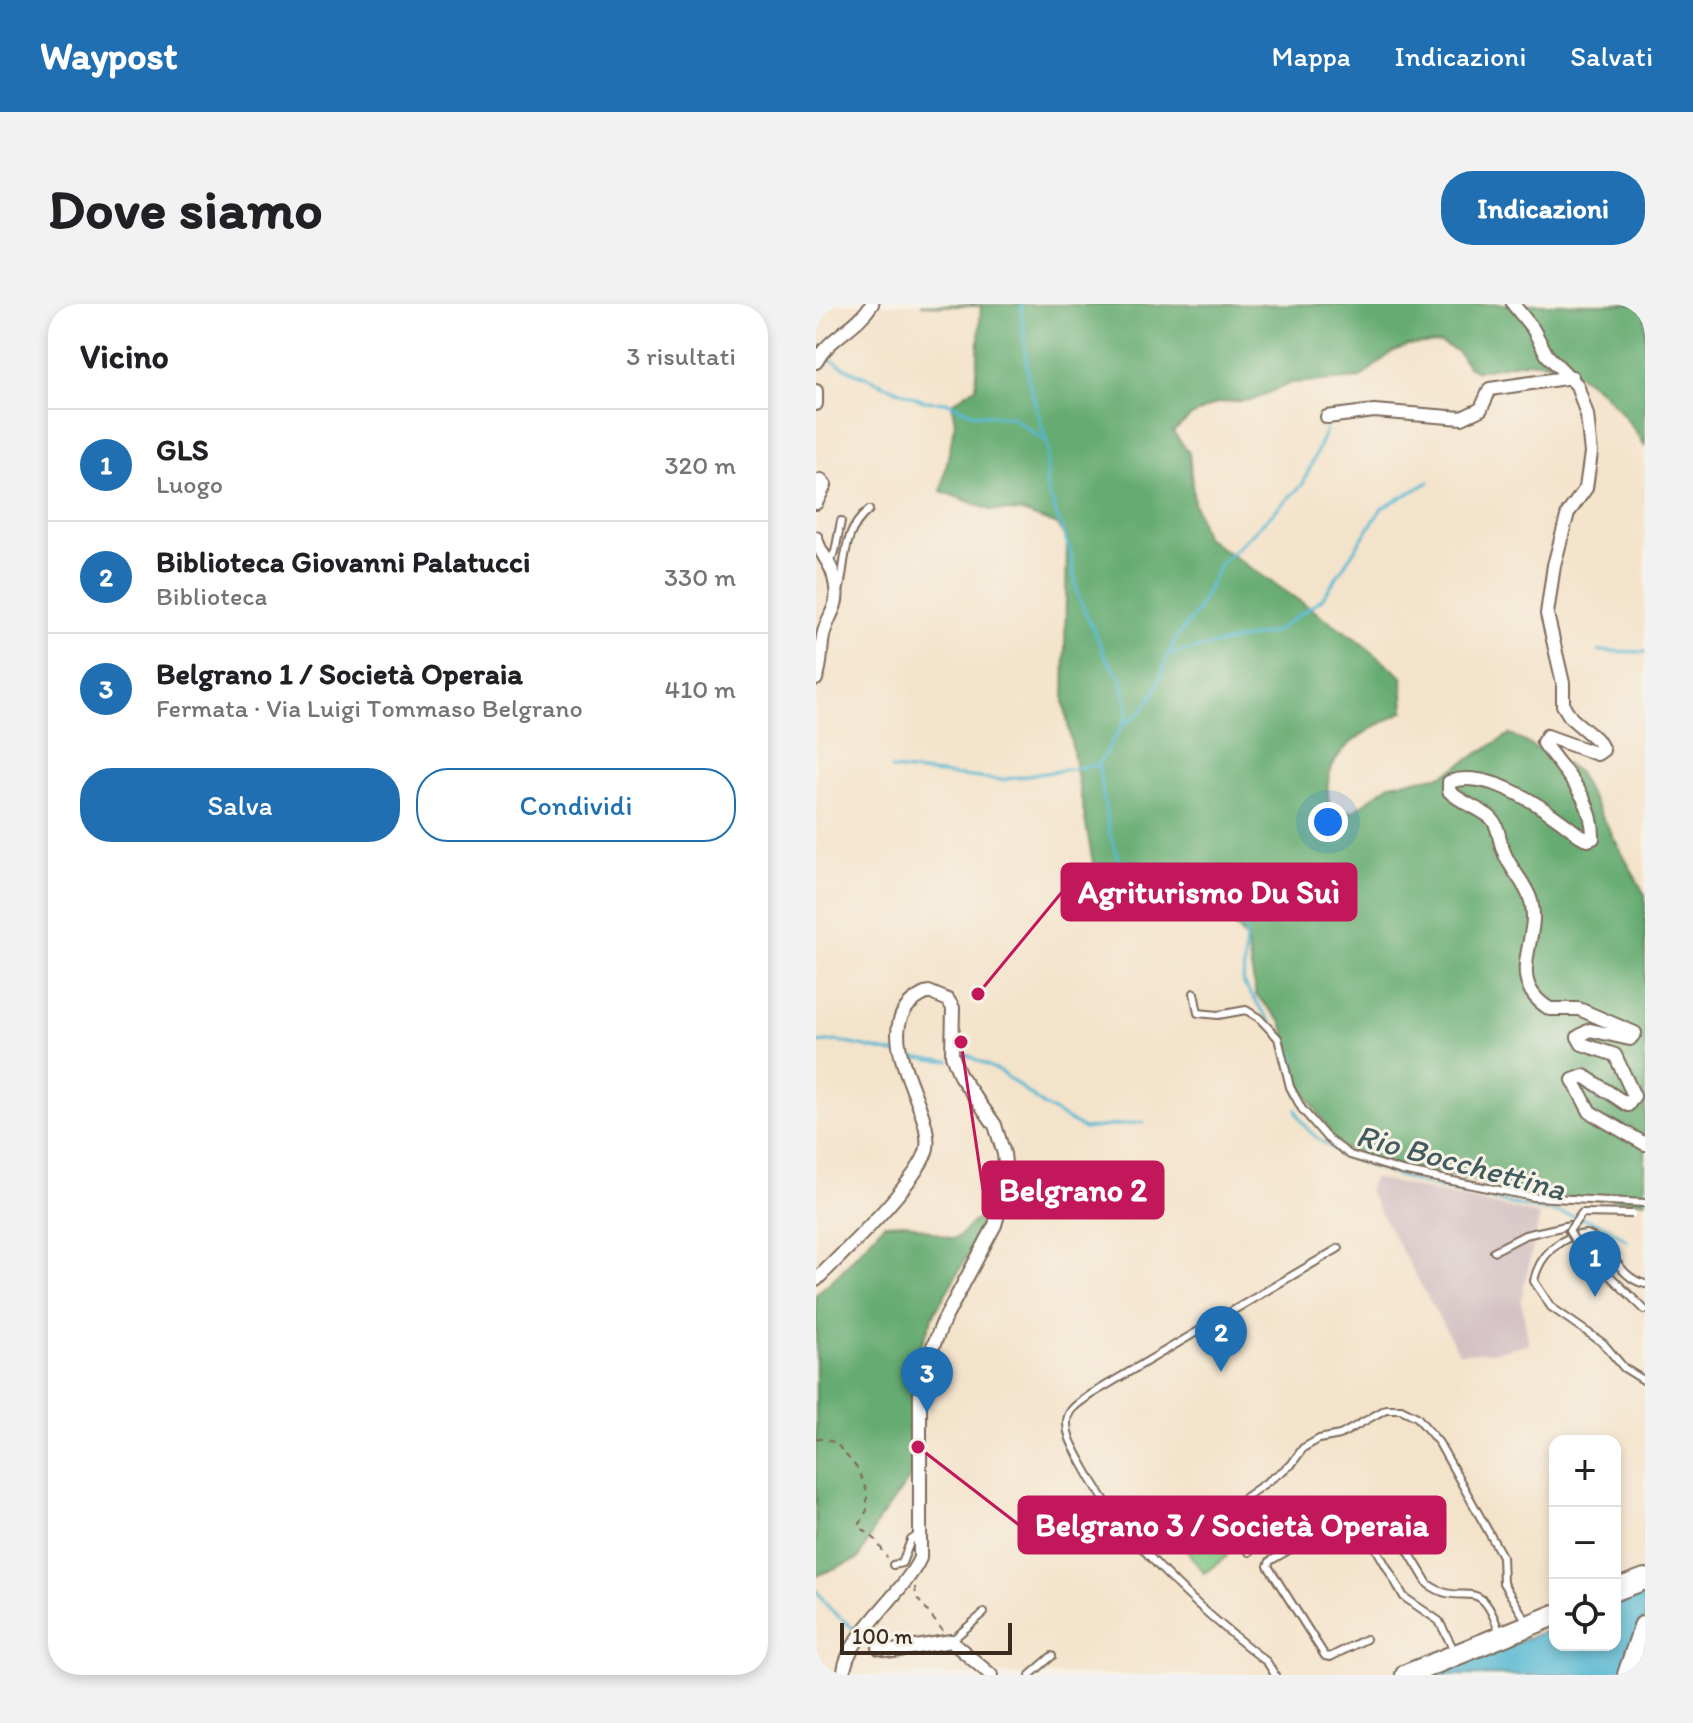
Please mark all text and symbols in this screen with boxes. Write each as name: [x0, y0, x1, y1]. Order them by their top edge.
text: Waypost: [40, 33, 178, 79]
text: Mappa: [1272, 39, 1351, 73]
text: Indicazioni: [1395, 39, 1526, 73]
text: Salvati: [1570, 39, 1653, 73]
button: Indicazioni: [1441, 171, 1645, 245]
text: Dove siamo: [48, 175, 323, 242]
text: Vicino: [80, 336, 169, 377]
text: 3 risultati: [626, 340, 736, 372]
text: GLS: [156, 431, 209, 468]
text: 1: [100, 449, 112, 481]
text: 320 m: [664, 449, 736, 481]
text: Luogo: [156, 468, 223, 500]
text: Biblioteca Giovanni Palatucci: [156, 543, 530, 580]
text: 2: [99, 561, 113, 593]
text: 330 m: [664, 561, 736, 593]
text: Biblioteca: [156, 580, 267, 612]
text: Belgrano 1 / Società Operaia: [156, 655, 523, 692]
text: 3: [99, 673, 113, 705]
text: 410 m: [665, 673, 736, 705]
text: Fermata · Via Luigi Tommaso Belgrano: [156, 692, 583, 724]
button: Salva: [80, 768, 400, 842]
button: Condividi: [416, 768, 736, 842]
your location: [1308, 802, 1348, 842]
callout: Agriturismo Du Suì: [1062, 864, 1356, 920]
text: Agriturismo Du Suì: [1077, 873, 1340, 911]
water label: Rio Bocchettina: [1352, 1116, 1570, 1208]
callout: Belgrano 2: [983, 1162, 1163, 1218]
text: Belgrano 2: [999, 1171, 1147, 1209]
pin: 1: [1569, 1231, 1621, 1297]
pin: 2: [1195, 1306, 1247, 1372]
pin: 3: [901, 1347, 953, 1413]
map controls: [1549, 1435, 1621, 1651]
button: +: [1549, 1435, 1621, 1507]
callout: Belgrano 3 / Società Operaia: [1019, 1497, 1445, 1553]
text: Belgrano 3 / Società Operaia: [1035, 1506, 1429, 1544]
button: −: [1549, 1507, 1621, 1579]
button: locate: [1549, 1579, 1621, 1651]
scale bar: [840, 1619, 1012, 1655]
text: 100 m: [852, 1623, 913, 1650]

